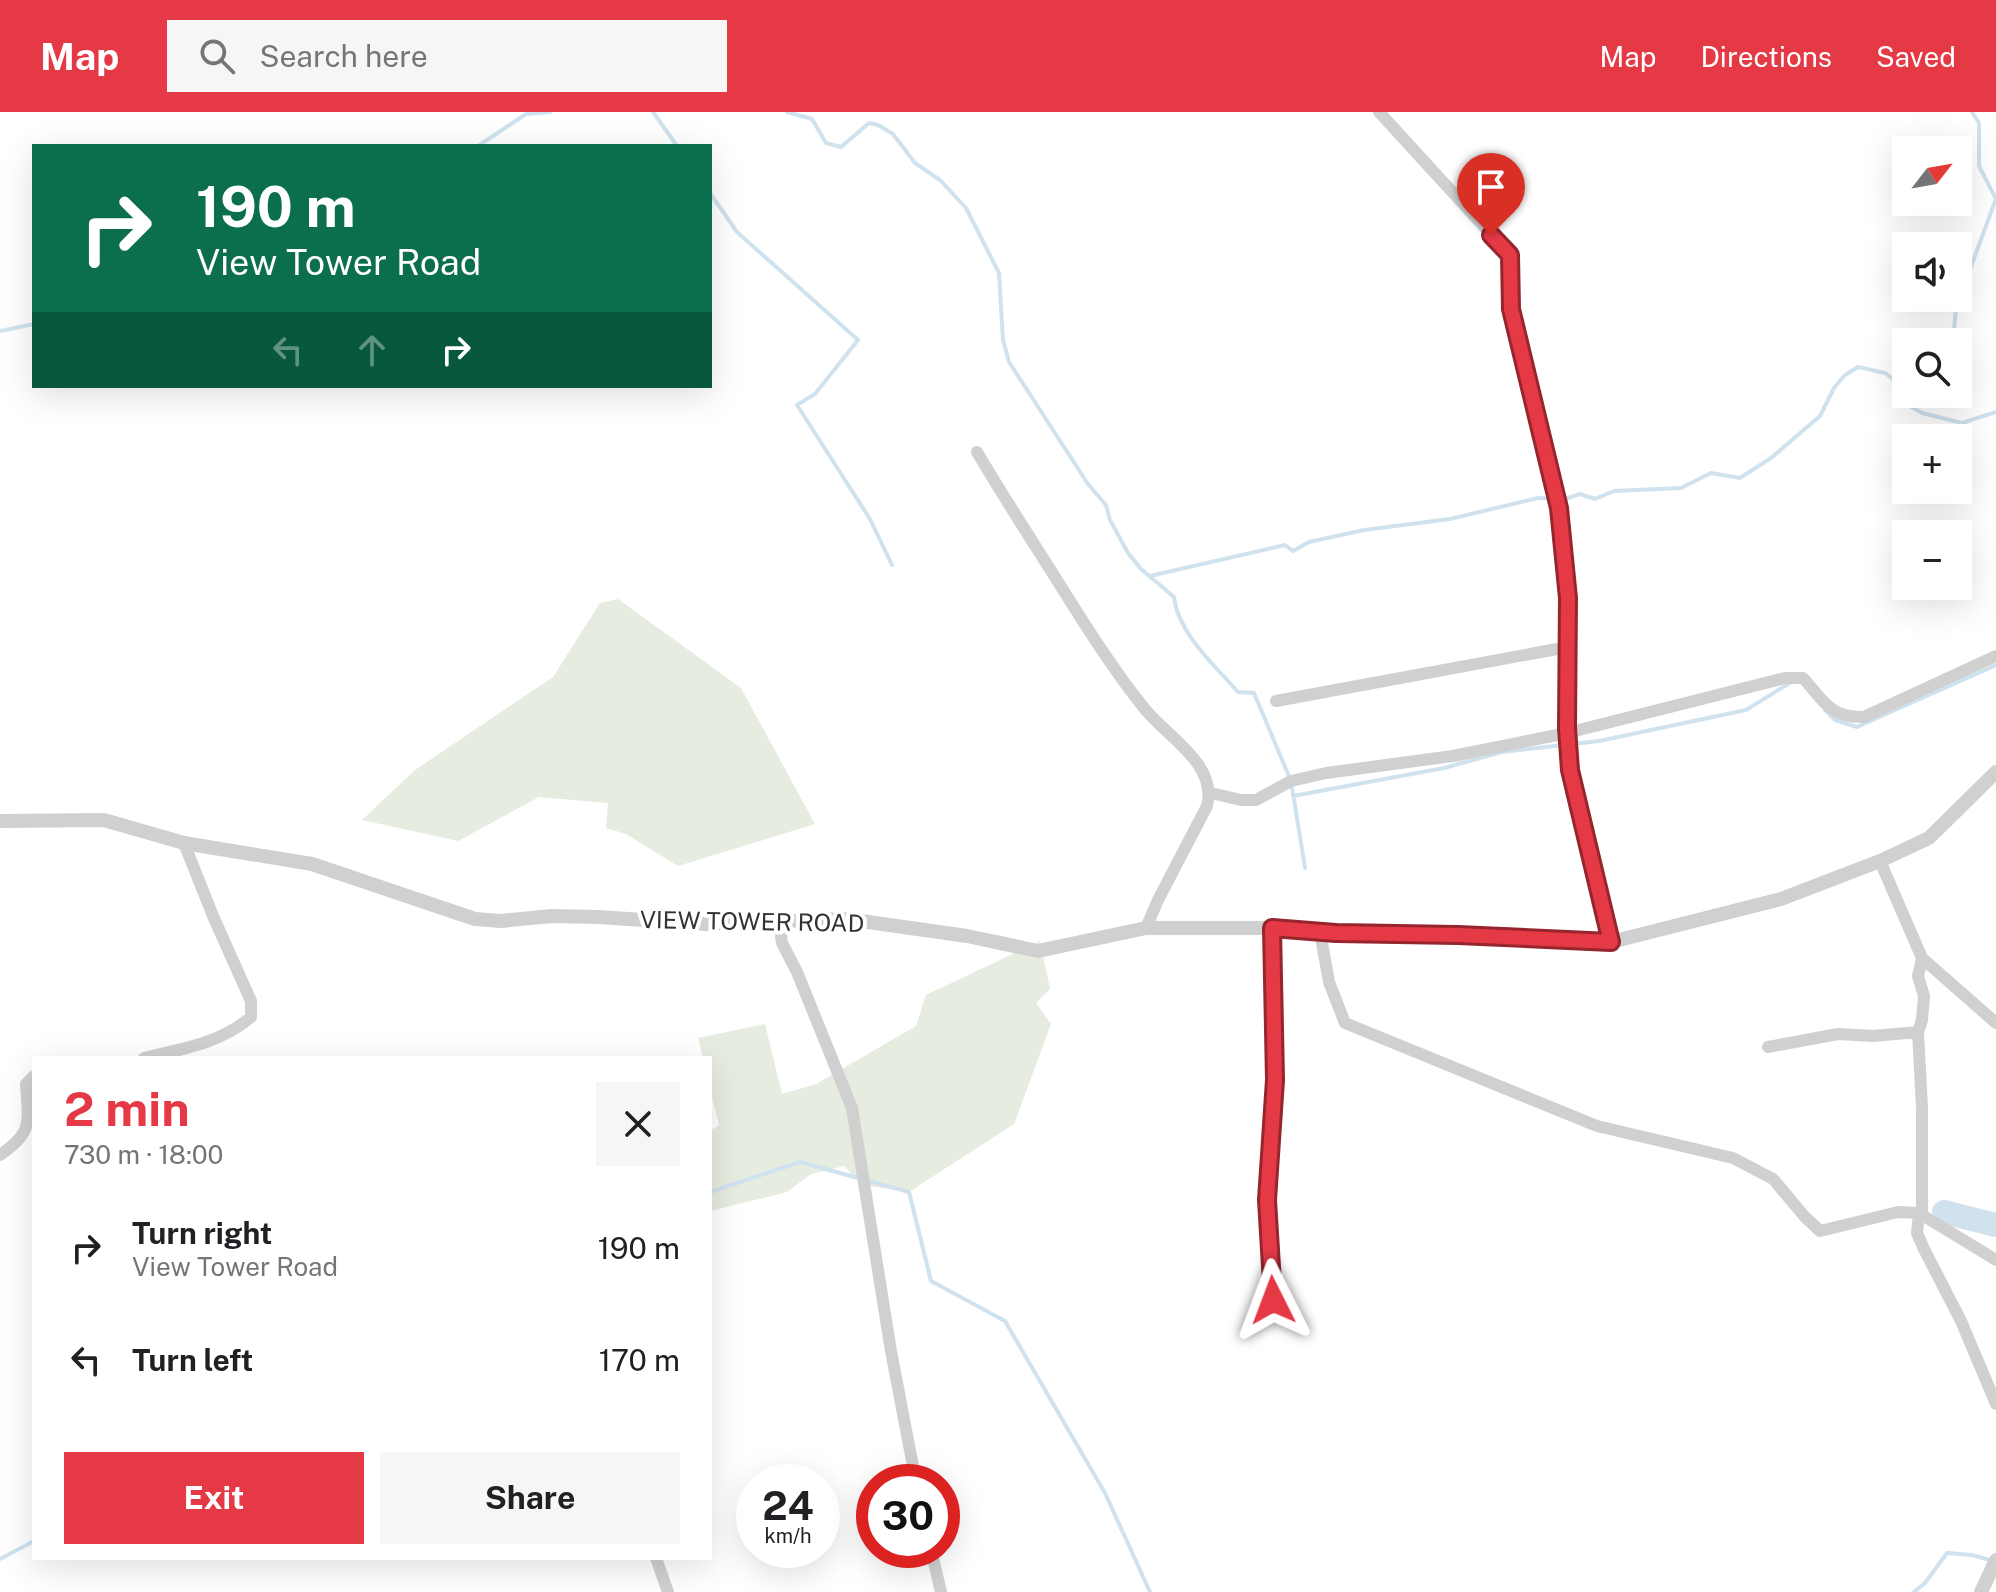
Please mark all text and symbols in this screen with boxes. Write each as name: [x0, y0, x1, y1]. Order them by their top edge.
search box: [167, 20, 727, 92]
text: Map: [40, 34, 119, 79]
icon: search: [195, 34, 239, 78]
text: Search here: [259, 38, 428, 74]
text: Map: [1600, 40, 1656, 73]
text: Directions: [1700, 40, 1832, 73]
text: Saved: [1876, 40, 1956, 73]
north arrow: [1892, 136, 1972, 216]
map controls: [1892, 136, 1972, 600]
pin: [1457, 153, 1525, 235]
icon: arrive: [1469, 165, 1513, 209]
text: 190 m: [196, 174, 356, 240]
icon: right: [64, 176, 168, 280]
button: sound: [1892, 232, 1972, 312]
text: View Tower Road: [196, 241, 481, 283]
icon: left: [266, 328, 310, 372]
icon: ahead: [350, 328, 394, 372]
icon: right: [434, 328, 478, 372]
button: search: [1892, 328, 1972, 408]
button: +: [1892, 424, 1972, 504]
button: −: [1892, 520, 1972, 600]
street label: VIEW TOWER ROAD: [640, 905, 864, 937]
text: 2 min: [64, 1080, 190, 1137]
button: close: [596, 1082, 680, 1166]
text: 730 m · 18:00: [64, 1139, 223, 1170]
text: Turn right: [132, 1215, 272, 1251]
icon: right: [64, 1226, 108, 1270]
text: 190 m: [598, 1230, 680, 1266]
text: View Tower Road: [132, 1251, 338, 1282]
position arrow: [1231, 1258, 1315, 1342]
icon: left: [64, 1338, 108, 1382]
text: Turn left: [132, 1342, 253, 1378]
text: 170 m: [599, 1342, 680, 1378]
button: Exit: [64, 1452, 364, 1544]
button: Share: [380, 1452, 680, 1544]
speed limit sign: 30: [856, 1464, 960, 1568]
text: 24: [762, 1482, 814, 1529]
text: km/h: [764, 1524, 812, 1548]

